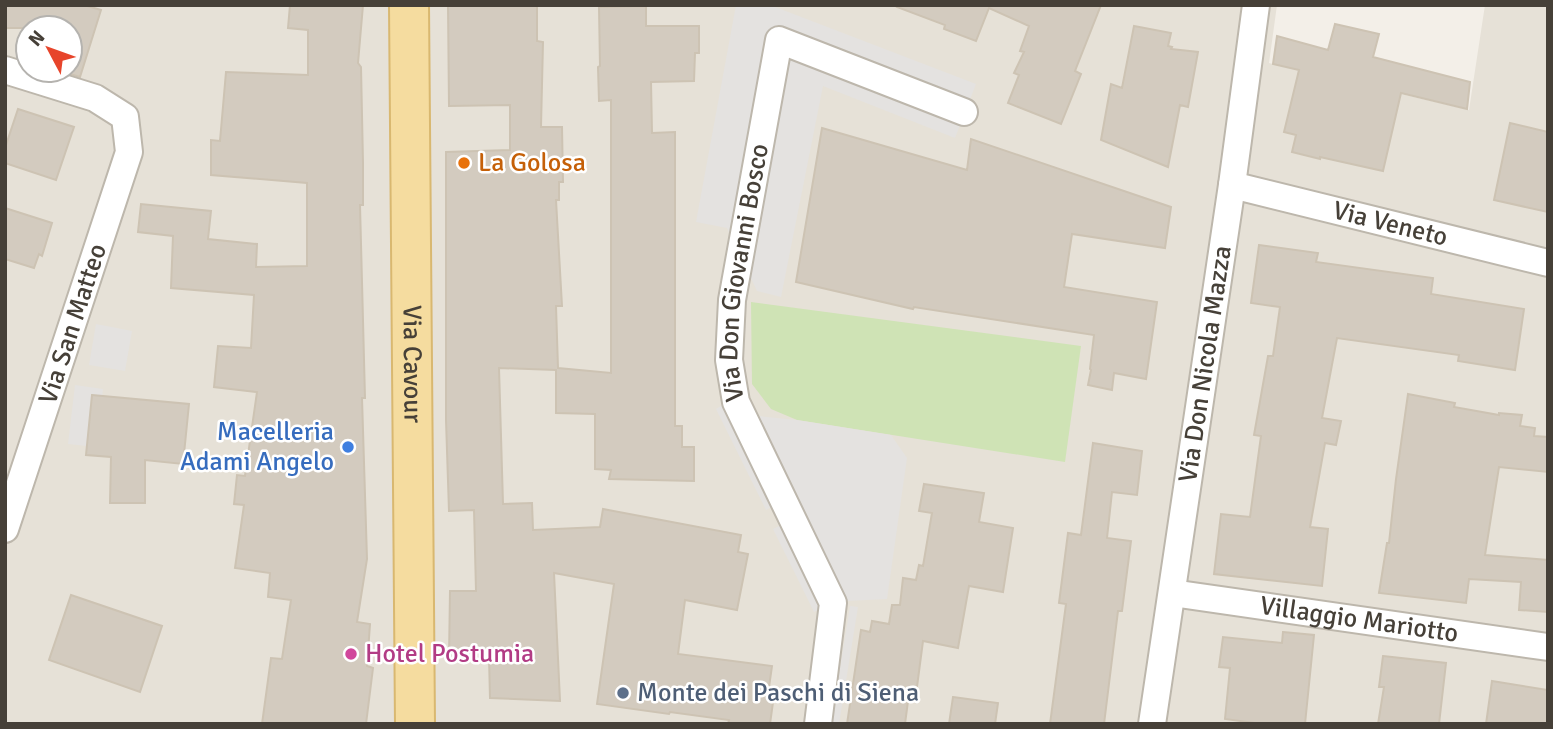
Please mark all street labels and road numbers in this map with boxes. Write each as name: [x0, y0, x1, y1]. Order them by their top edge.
street label: Via Don Giovanni Bosco: [713, 141, 776, 404]
street label: Via Veneto: [1330, 194, 1451, 254]
street label: Via San Matteo: [32, 240, 114, 408]
street label: Via Don Nicola Mazza: [1172, 243, 1239, 484]
street label: Via Cavour: [396, 305, 428, 424]
street label: Villaggio Mariotto: [1258, 590, 1460, 650]

